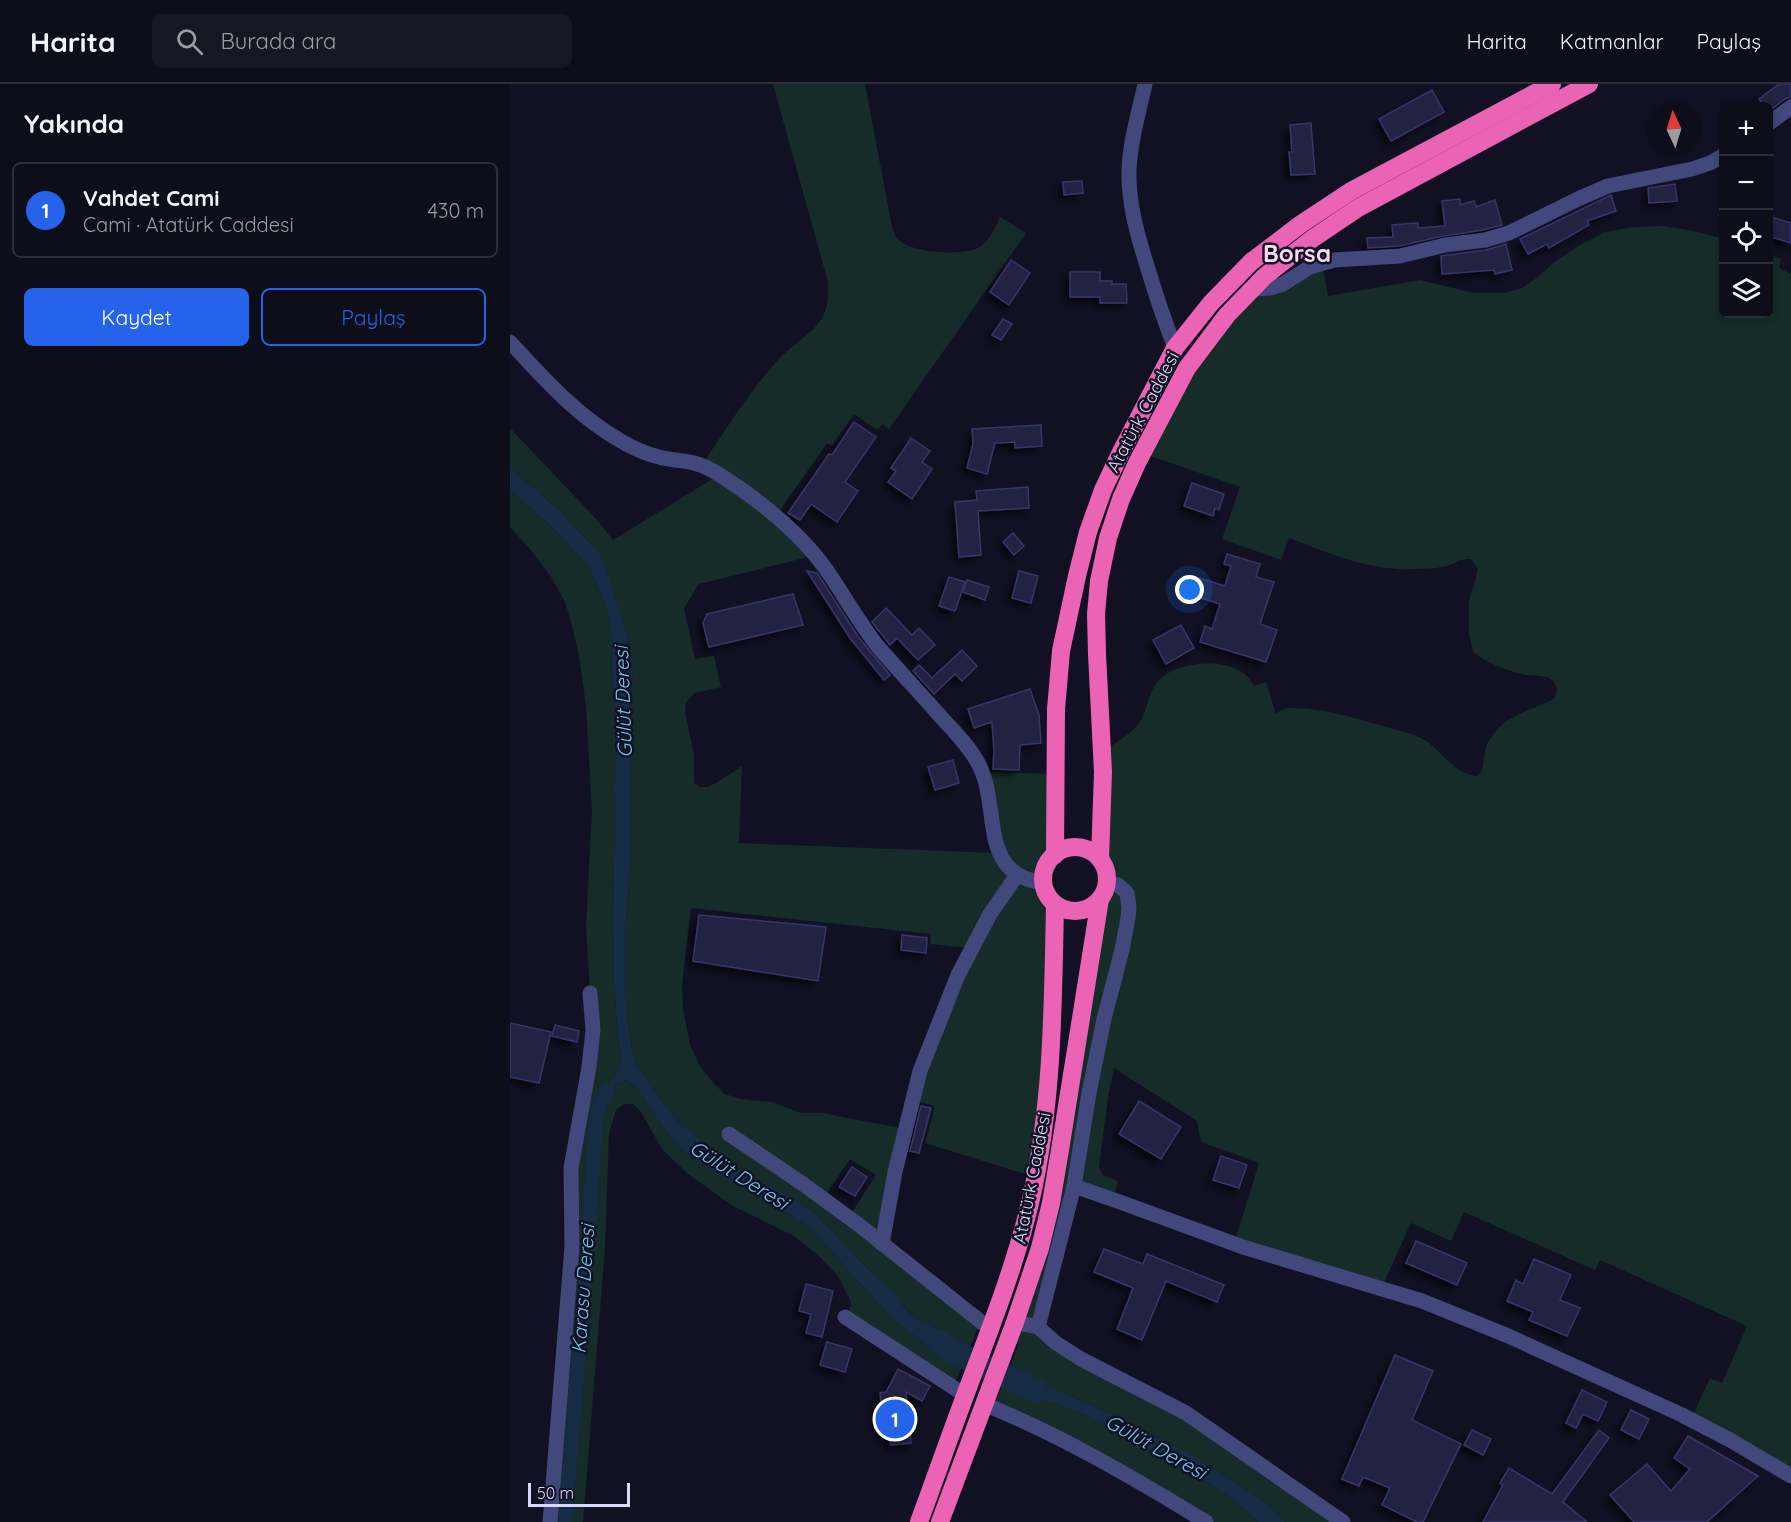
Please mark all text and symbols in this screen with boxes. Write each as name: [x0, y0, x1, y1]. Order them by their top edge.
search box: [152, 14, 572, 68]
text: Harita: [30, 24, 116, 59]
icon: search: [173, 25, 206, 58]
text: Burada ara: [221, 27, 336, 55]
text: Harita: [1467, 28, 1527, 54]
text: Katmanlar: [1560, 28, 1664, 54]
text: Paylaş: [1697, 28, 1761, 54]
north arrow: [1647, 102, 1701, 156]
map controls: [1719, 102, 1773, 318]
button: +: [1719, 102, 1773, 156]
text: Yakında: [24, 107, 124, 140]
button: −: [1719, 156, 1773, 210]
text: Vahdet Cami: [83, 184, 219, 212]
text: 1: [42, 198, 49, 223]
text: 430 m: [427, 198, 484, 223]
button: locate: [1719, 210, 1773, 264]
text: Cami · Atatürk Caddesi: [83, 212, 294, 237]
district label: Borsa: [1263, 238, 1331, 268]
button: layers: [1719, 264, 1773, 318]
button: Kaydet: [24, 288, 249, 346]
button: Paylaş: [261, 288, 486, 346]
street label: Atatürk Caddesi: [1101, 348, 1184, 476]
your location: [1175, 575, 1204, 604]
water label: Gülüt Deresi: [608, 643, 637, 758]
street label: Atatürk Caddesi: [1008, 1110, 1056, 1246]
water label: Gülüt Deresi: [685, 1134, 795, 1216]
water label: Karasu Deresi: [566, 1221, 600, 1354]
pin: 1: [876, 1396, 914, 1442]
water label: Gülüt Deresi: [1101, 1409, 1213, 1486]
scale bar: [528, 1480, 630, 1508]
text: 50 m: [537, 1483, 574, 1503]

